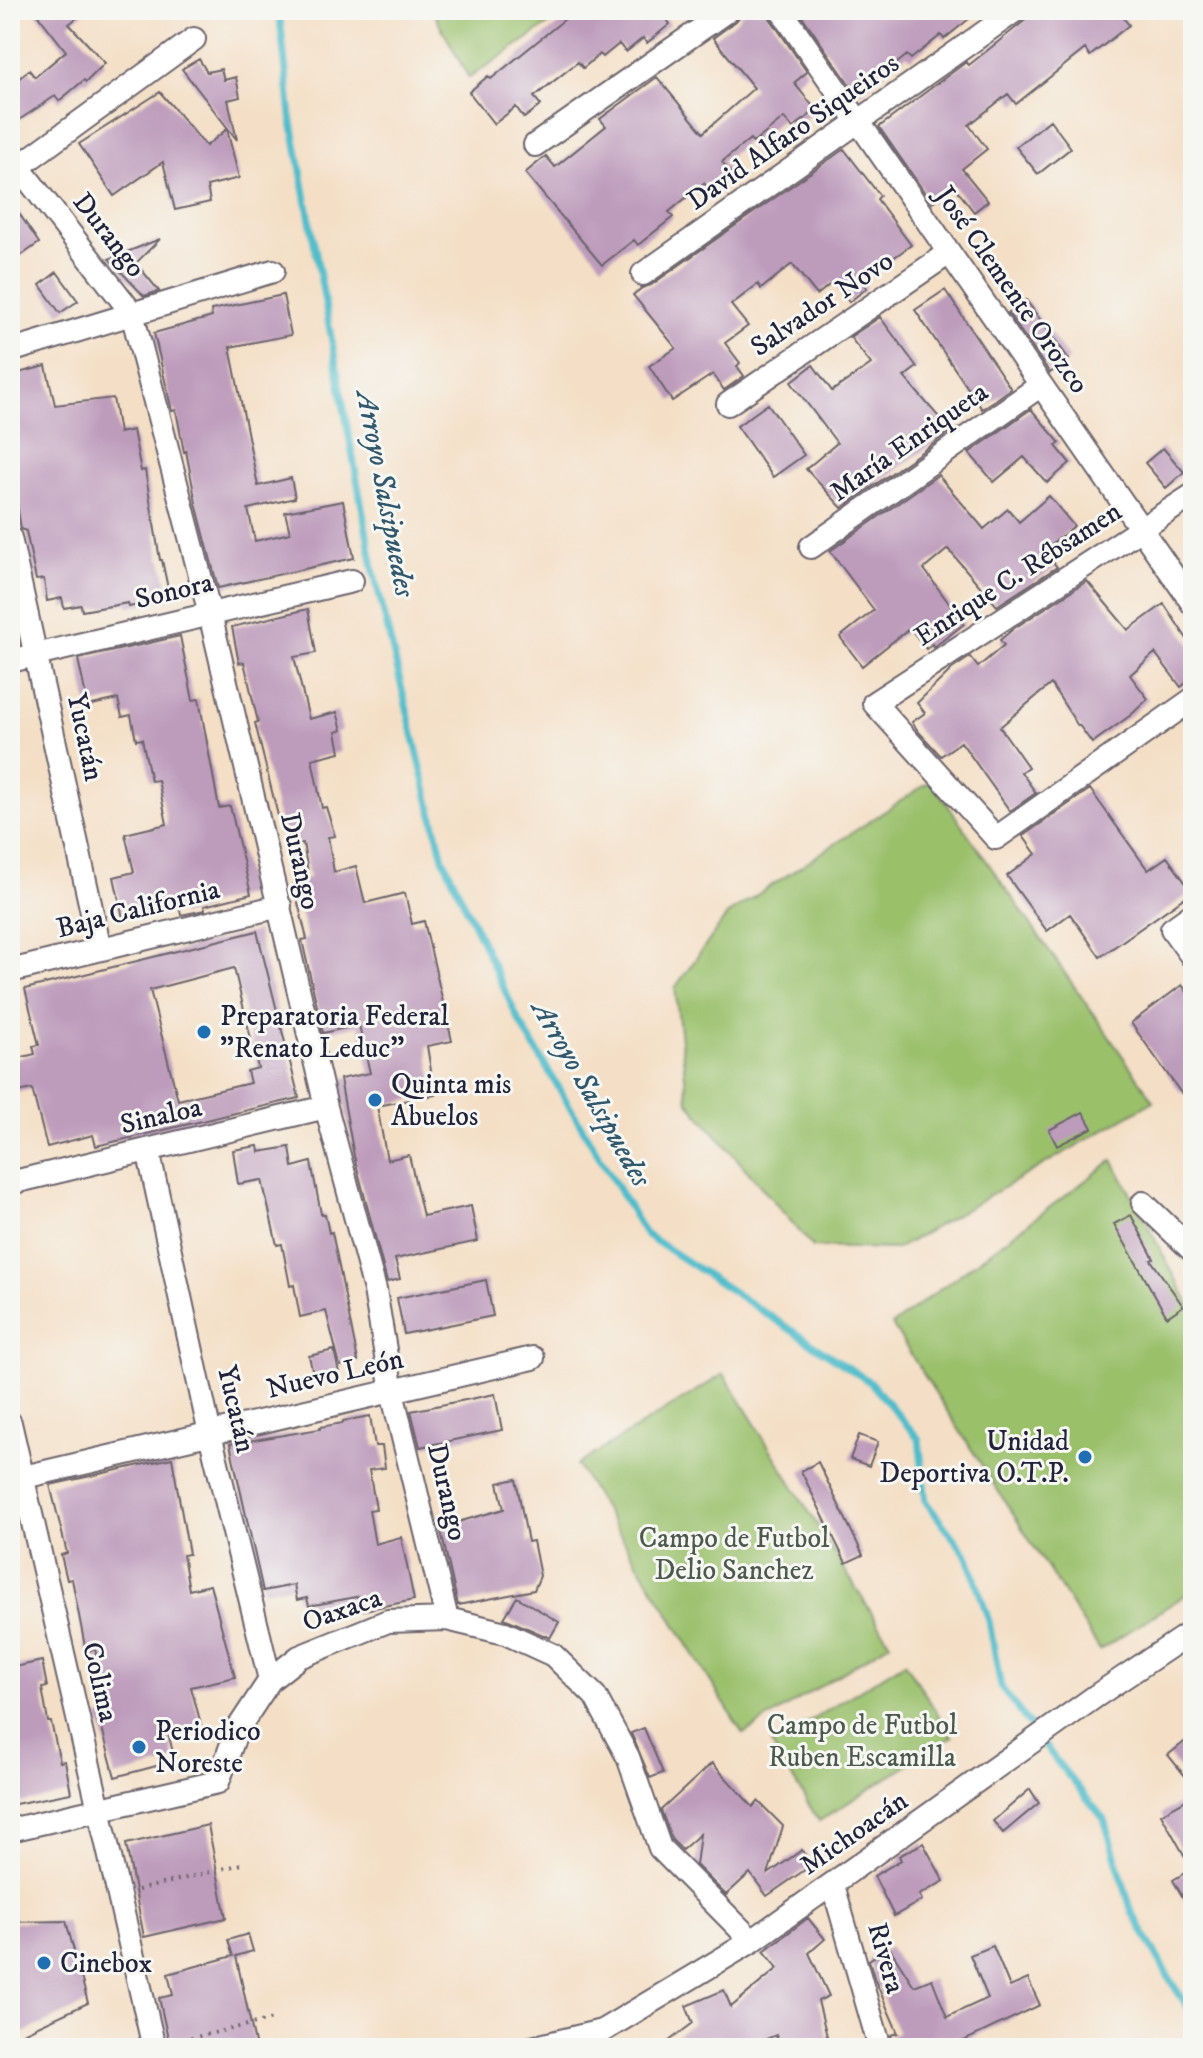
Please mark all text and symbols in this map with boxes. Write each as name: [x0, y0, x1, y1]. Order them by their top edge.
street label: David Alfaro Siqueiros: [680, 46, 906, 218]
street label: José Clemente Orozco: [926, 177, 1097, 400]
street label: Durango: [65, 185, 153, 285]
street label: Salvador Novo: [744, 243, 900, 365]
street label: María Enriqueta: [823, 375, 995, 509]
water label: Arroyo Salsipuedes: [346, 385, 423, 601]
street label: Enrique C. Rébsamen: [908, 494, 1128, 654]
street label: Sonora: [132, 565, 216, 617]
street label: Yucatán: [59, 690, 111, 784]
street label: Durango: [272, 809, 328, 913]
street label: Baja California: [53, 872, 223, 946]
water label: Arroyo Salsipuedes: [521, 992, 660, 1194]
place label: Preparatoria Federal "Renato Leduc": [220, 999, 450, 1066]
marker: Preparatoria Federal "Renato Leduc": [195, 1023, 213, 1041]
place label: Quinta mis Abuelos: [391, 1067, 511, 1134]
street label: Sinaloa: [117, 1090, 205, 1142]
marker: Quinta mis Abuelos: [366, 1091, 384, 1109]
street label: Nuevo León: [263, 1341, 407, 1407]
street label: Yucatán: [209, 1362, 263, 1457]
place label: Unidad Deportiva O.T.P.: [879, 1424, 1069, 1491]
street label: Durango: [419, 1440, 475, 1544]
marker: Unidad Deportiva O.T.P.: [1076, 1448, 1094, 1466]
park label: Campo de Futbol Delio Sanchez: [639, 1521, 830, 1588]
street label: Oaxaca: [298, 1580, 386, 1640]
street label: Colima: [74, 1639, 126, 1725]
park label: Campo de Futbol Ruben Escamilla: [767, 1708, 958, 1775]
place label: Periodico Noreste: [155, 1714, 261, 1781]
marker: Periodico Noreste: [130, 1738, 148, 1756]
street label: Michoacán: [793, 1783, 915, 1883]
street label: Rivera: [859, 1919, 913, 1998]
place label: Cinebox: [60, 1946, 153, 1981]
marker: Cinebox: [35, 1954, 53, 1972]

